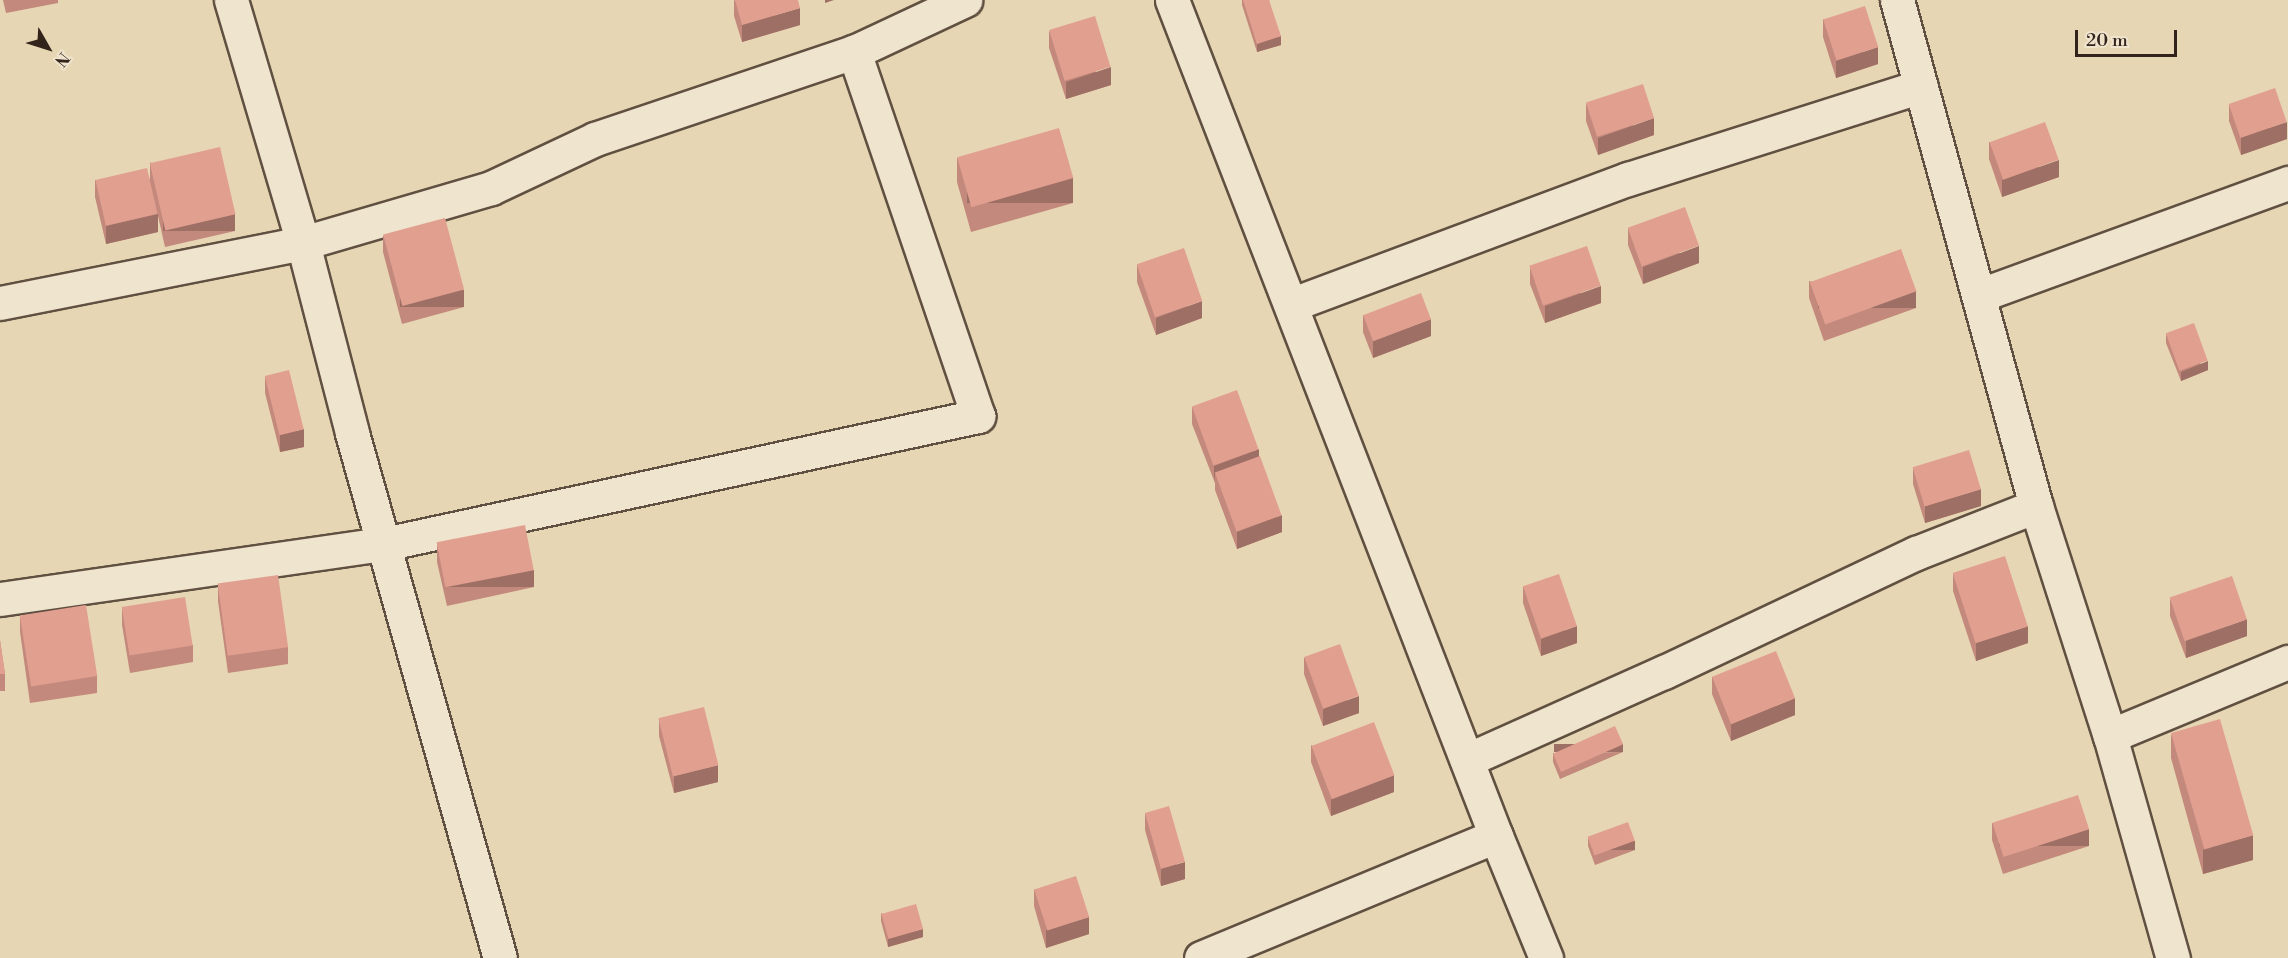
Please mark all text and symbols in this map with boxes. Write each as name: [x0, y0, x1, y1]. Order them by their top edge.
north arrow: [18, 18, 78, 78]
scale bar: [2078, 18, 2180, 56]
text: 20 m: [2086, 29, 2128, 52]
text: N: [50, 48, 74, 71]

